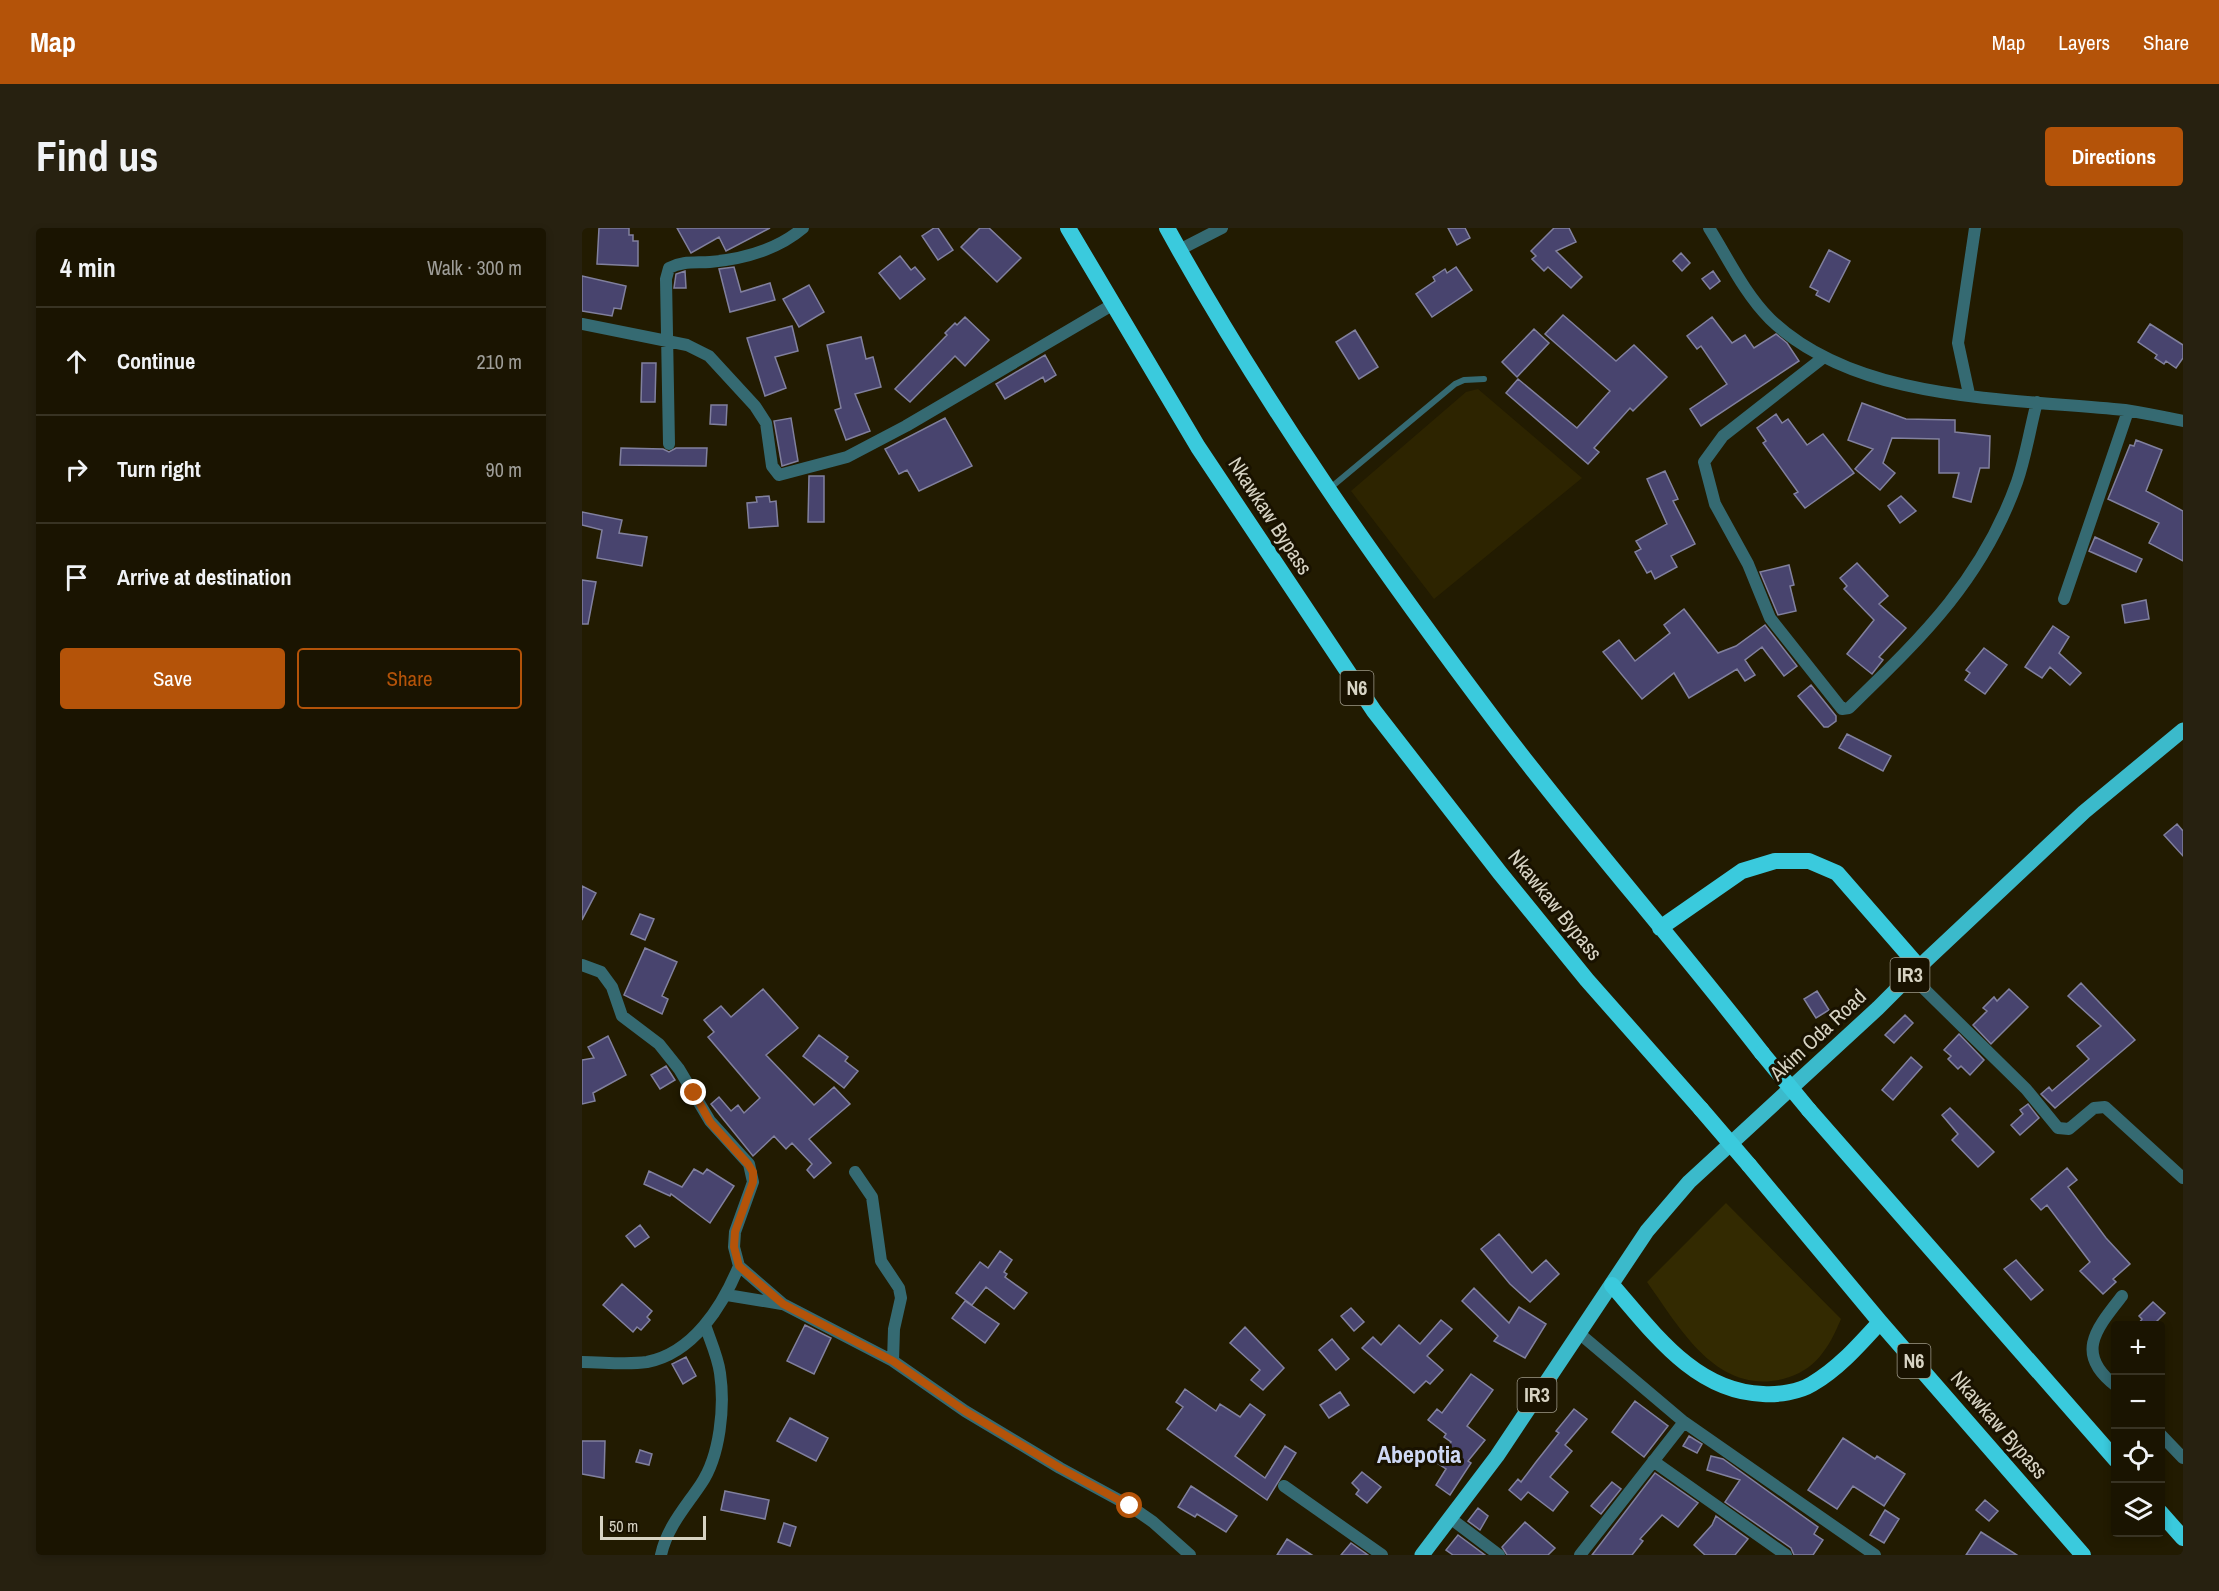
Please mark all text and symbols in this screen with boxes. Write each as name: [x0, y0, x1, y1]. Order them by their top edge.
text: Map: [30, 23, 76, 61]
text: Map: [1992, 28, 2025, 57]
text: Layers: [2058, 28, 2110, 57]
text: Share: [2143, 28, 2189, 57]
button: Directions: [2045, 127, 2183, 186]
text: Find us: [36, 128, 158, 184]
text: 4 min: [60, 250, 116, 285]
text: Walk · 300 m: [427, 254, 522, 281]
icon: ahead: [60, 345, 93, 378]
text: Continue: [117, 346, 195, 376]
text: 210 m: [476, 348, 522, 375]
street label: Nkawkaw Bypass: [1222, 451, 1319, 580]
icon: right: [60, 453, 93, 486]
text: Turn right: [117, 454, 201, 484]
text: 90 m: [486, 456, 522, 483]
icon: arrive: [60, 561, 93, 594]
text: Arrive at destination: [117, 562, 291, 592]
button: Save: [60, 648, 285, 709]
button: Share: [297, 648, 522, 709]
road number: N6: [1340, 671, 1374, 705]
street label: Nkawkaw Bypass: [1502, 843, 1609, 966]
road number: IR3: [1890, 958, 1930, 992]
street label: Akim Oda Road: [1762, 982, 1872, 1088]
route end: [680, 1079, 706, 1105]
map controls: [2111, 1321, 2165, 1537]
button: +: [2111, 1321, 2165, 1375]
road number: N6: [1898, 1344, 1930, 1378]
street label: Nkawkaw Bypass: [1944, 1364, 2055, 1485]
button: −: [2111, 1375, 2165, 1429]
road number: IR3: [1518, 1378, 1556, 1412]
button: locate: [2111, 1429, 2165, 1483]
district label: Abepotia: [1377, 1438, 1461, 1470]
button: layers: [2111, 1483, 2165, 1537]
route start: [1116, 1492, 1142, 1518]
scale bar: [600, 1513, 706, 1540]
text: 50 m: [609, 1515, 638, 1537]

